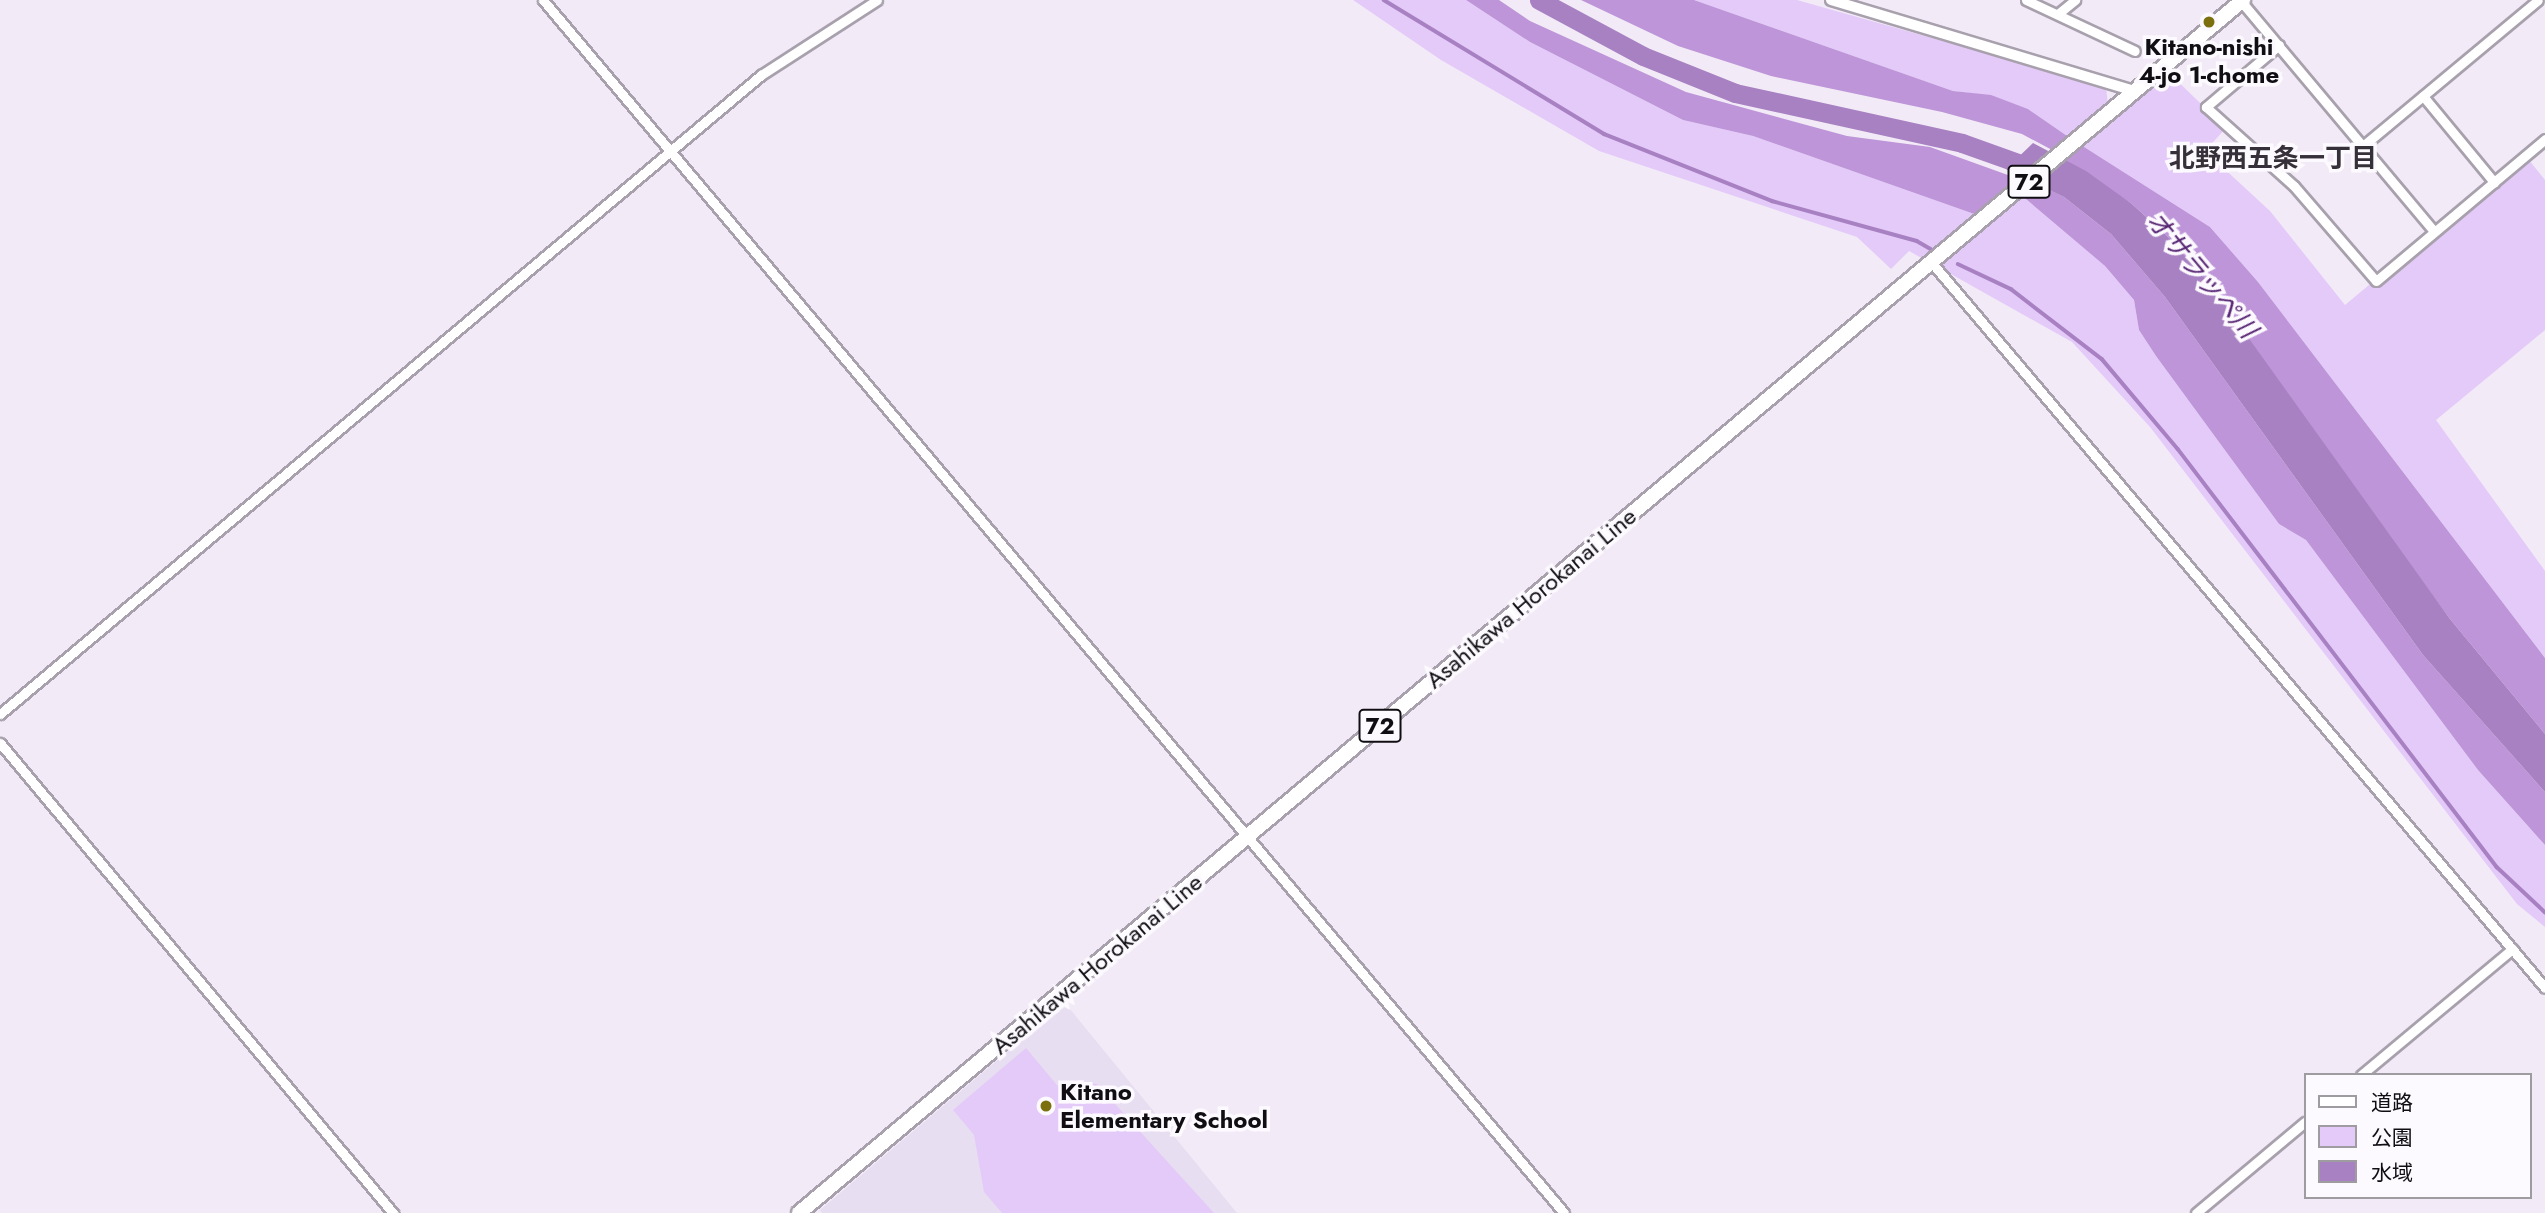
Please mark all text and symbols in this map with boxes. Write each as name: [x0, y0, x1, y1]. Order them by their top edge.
marker: Kitano-nishi 4-jo 1-chome: [2201, 14, 2217, 30]
place label: Kitano-nishi 4-jo 1-chome: [2139, 33, 2279, 89]
district label: 北野西五条一丁目: [2169, 143, 2377, 175]
road number: 72: [2006, 162, 2052, 202]
water label: オサラッペ川: [2139, 205, 2263, 345]
street label: Asahikawa Horokanai Line: [1420, 502, 1642, 694]
road number: 72: [1357, 706, 1403, 746]
street label: Asahikawa Horokanai Line: [986, 868, 1208, 1060]
legend: [2304, 1073, 2531, 1199]
place label: Kitano Elementary School: [1060, 1078, 1268, 1134]
text: 道路: [2371, 1088, 2413, 1118]
marker: Kitano Elementary School: [1038, 1098, 1054, 1114]
text: 公園: [2371, 1123, 2413, 1153]
text: 水域: [2371, 1158, 2413, 1188]

